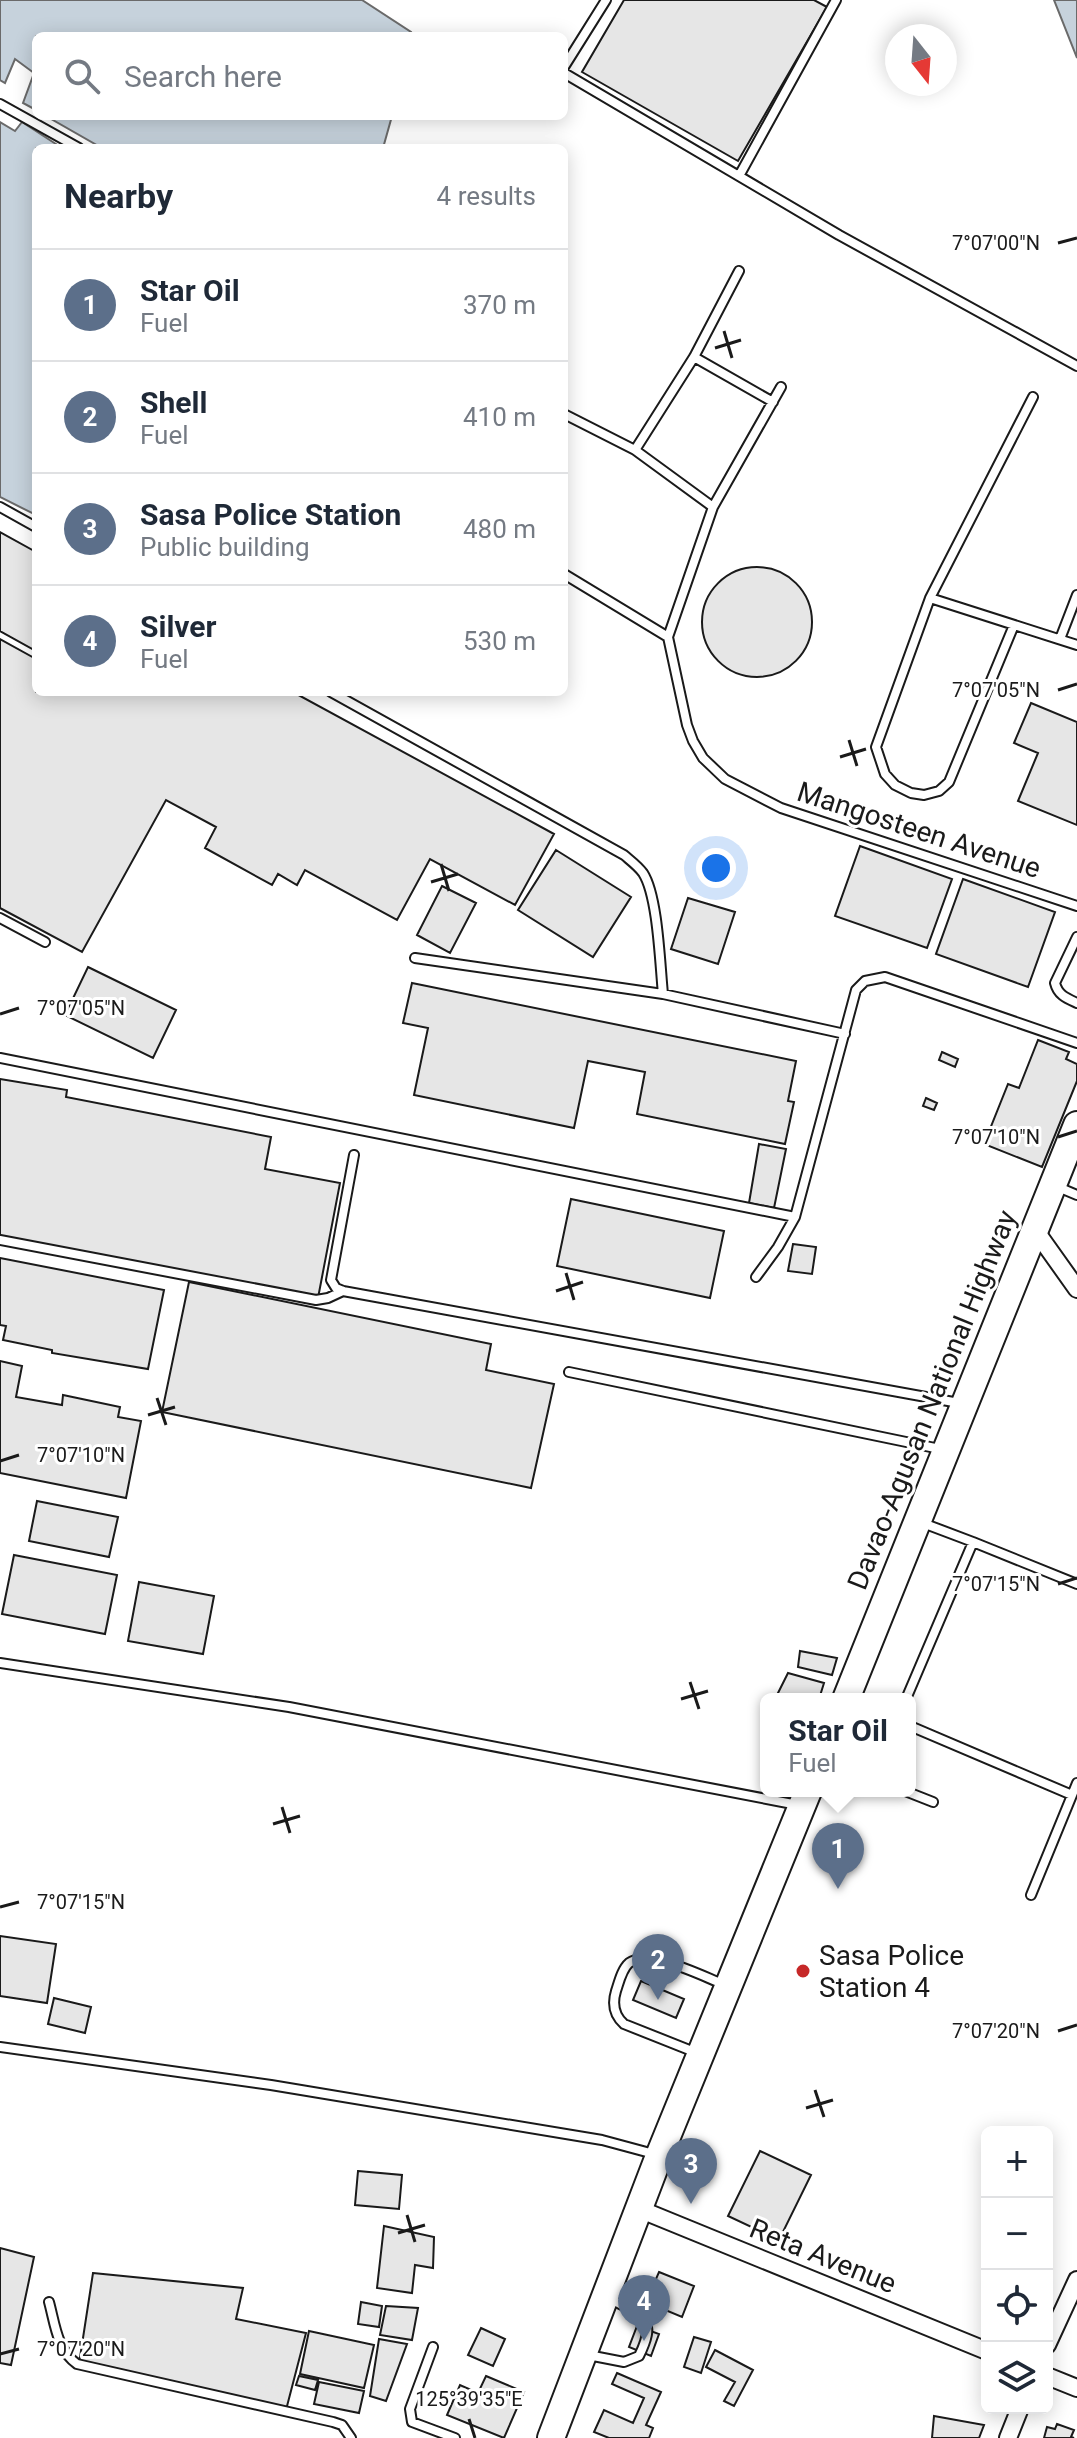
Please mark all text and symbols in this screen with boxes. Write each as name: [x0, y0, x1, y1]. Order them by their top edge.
north arrow: [885, 24, 957, 96]
search box: [32, 32, 568, 120]
icon: search: [60, 54, 104, 98]
text: Search here: [124, 59, 282, 94]
text: Nearby: [64, 176, 173, 216]
text: 4 results: [437, 181, 536, 211]
text: 7°07'00"N: [952, 231, 1040, 255]
text: Star Oil: [140, 273, 240, 308]
text: 1: [83, 290, 97, 320]
text: 370 m: [463, 290, 536, 320]
text: Fuel: [140, 308, 189, 338]
text: Shell: [140, 385, 207, 420]
text: 2: [83, 402, 97, 432]
text: 410 m: [463, 402, 536, 432]
text: Fuel: [140, 420, 189, 450]
text: Sasa Police Station: [140, 497, 401, 532]
text: 3: [83, 514, 97, 544]
text: 480 m: [463, 514, 536, 544]
text: Public building: [140, 532, 310, 562]
text: Silver: [140, 609, 217, 644]
text: 4: [83, 626, 97, 656]
text: 530 m: [463, 626, 536, 656]
text: Fuel: [140, 644, 189, 674]
text: 7°07'05"N: [952, 678, 1040, 702]
street label: Mangosteen Avenue: [793, 775, 1045, 885]
your location: [696, 848, 736, 888]
text: 7°07'05"N: [37, 996, 125, 1020]
text: 7°07'10"N: [952, 1125, 1040, 1149]
street label: Davao-Agusan National Highway: [841, 1206, 1023, 1594]
text: 7°07'10"N: [37, 1443, 125, 1467]
text: 7°07'15"N: [952, 1572, 1040, 1596]
popup: [760, 1693, 916, 1797]
text: Star Oil: [788, 1713, 888, 1748]
text: Fuel: [788, 1748, 837, 1778]
pin: 1: [812, 1823, 864, 1889]
text: 7°07'15"N: [37, 1890, 125, 1914]
pin: 2: [632, 1934, 684, 2000]
place label: Sasa Police Station 4: [819, 1939, 964, 2004]
marker: Sasa Police Station 4: [794, 1962, 812, 1980]
text: 7°07'20"N: [952, 2019, 1040, 2043]
map controls: [981, 2126, 1053, 2414]
button: +: [981, 2126, 1053, 2198]
pin: 3: [665, 2138, 717, 2204]
button: −: [981, 2198, 1053, 2270]
street label: Reta Avenue: [745, 2212, 901, 2300]
button: locate: [981, 2270, 1053, 2342]
pin: 4: [618, 2275, 670, 2341]
text: 7°07'20"N: [37, 2337, 125, 2361]
button: layers: [981, 2342, 1053, 2414]
text: 125°39'35"E: [415, 2387, 523, 2411]

